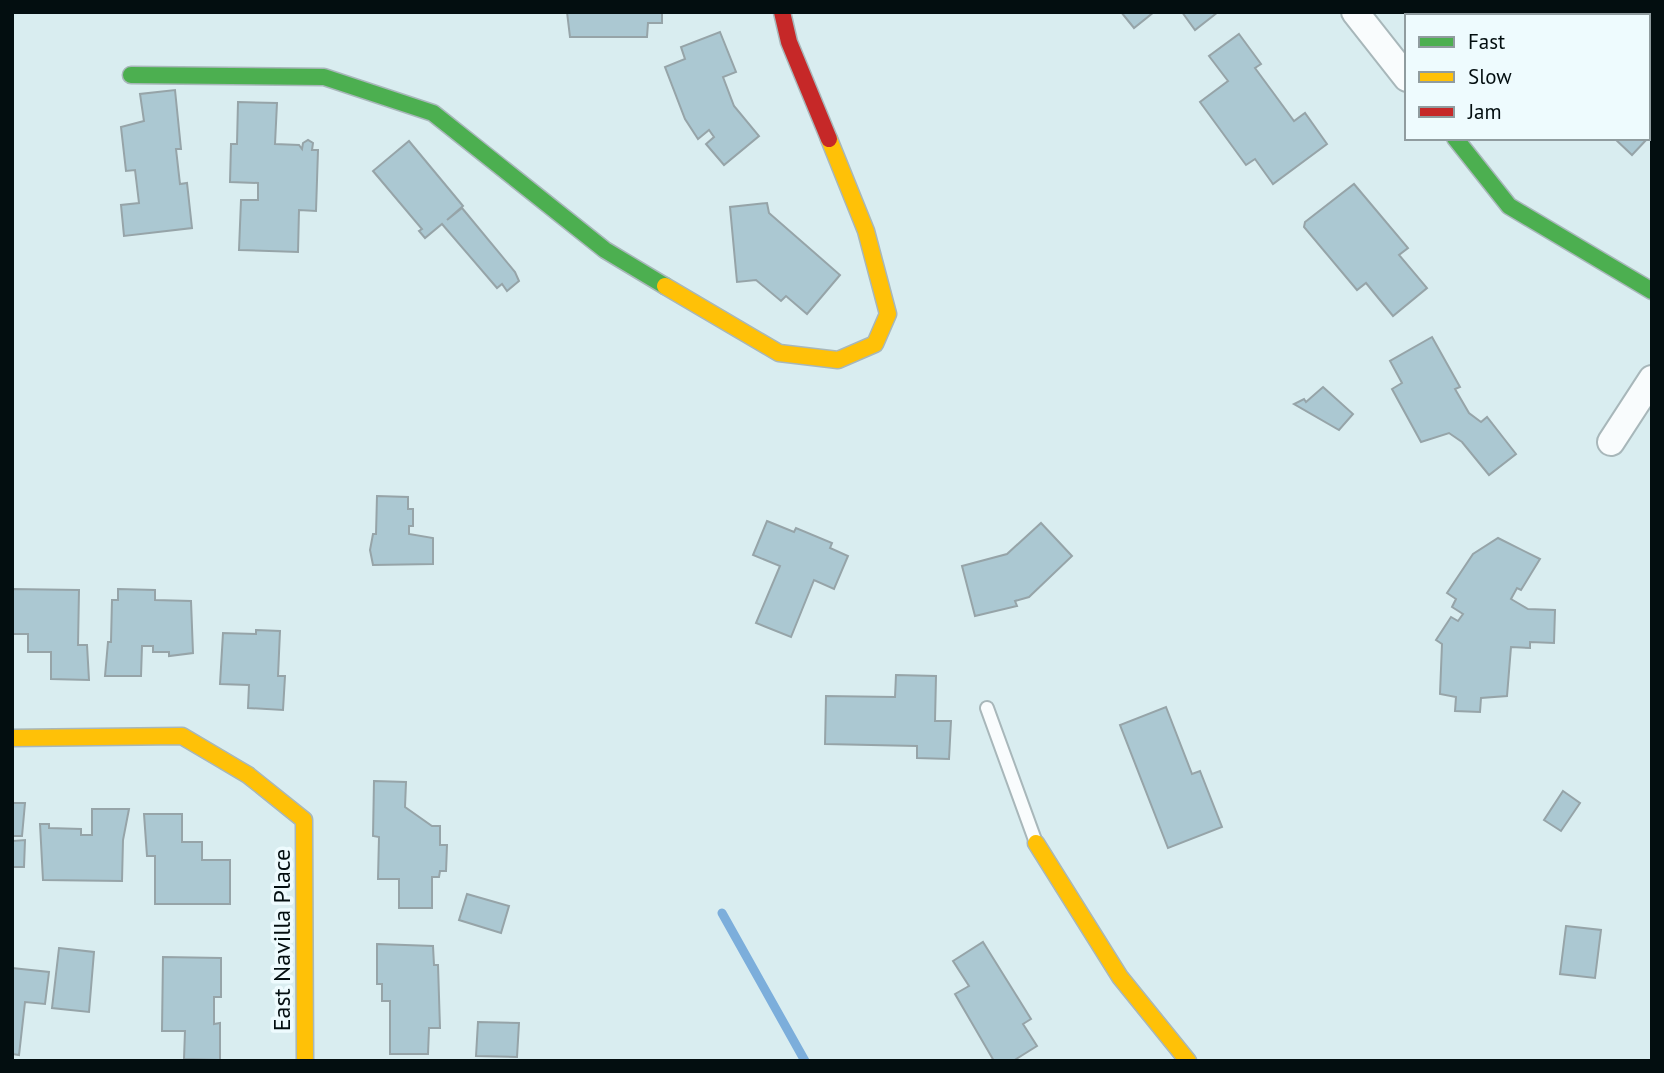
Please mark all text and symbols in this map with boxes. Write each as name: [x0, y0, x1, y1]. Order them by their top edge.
legend: [1405, 14, 1650, 140]
text: Fast: [1468, 28, 1505, 55]
text: Slow: [1468, 63, 1512, 90]
text: Jam: [1467, 98, 1502, 125]
street label: East Navilla Place: [266, 849, 297, 1031]

